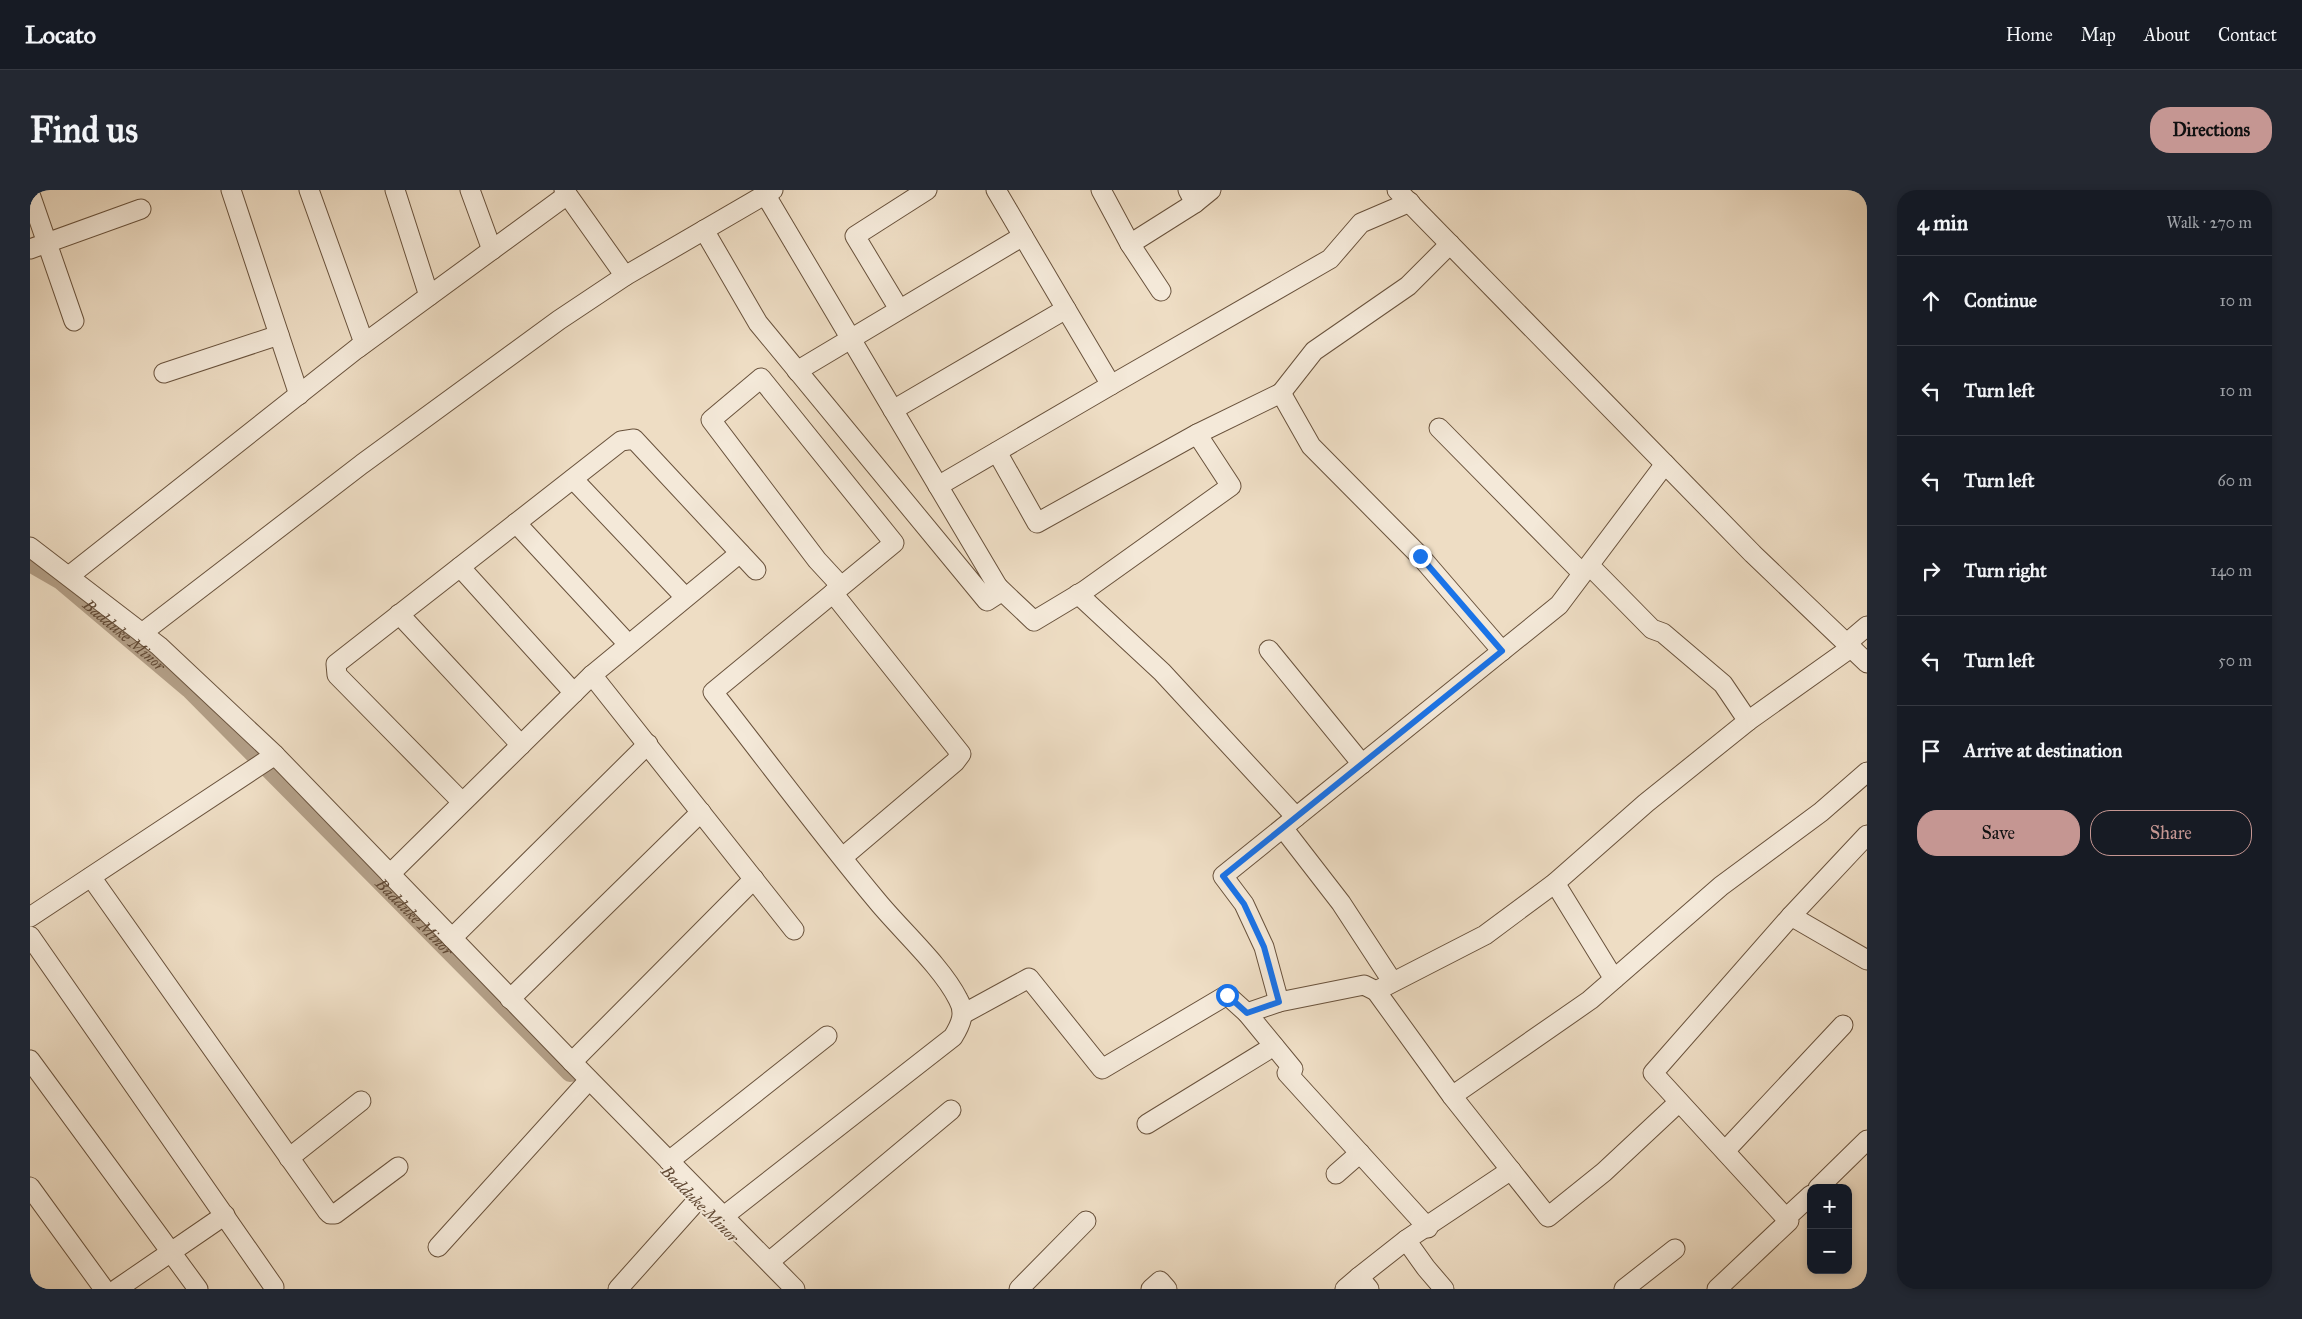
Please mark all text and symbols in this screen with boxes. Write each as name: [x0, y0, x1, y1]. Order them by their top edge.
text: Locato: [25, 20, 96, 50]
text: Home: [2006, 24, 2053, 46]
text: Map: [2081, 24, 2116, 46]
text: About: [2144, 24, 2190, 46]
text: Contact: [2218, 24, 2277, 46]
button: Directions: [2150, 107, 2272, 153]
text: Find us: [30, 109, 138, 152]
text: 4 min: [1917, 210, 1968, 236]
text: Walk · 270 m: [2166, 213, 2252, 232]
icon: ahead: [1917, 287, 1945, 315]
text: Continue: [1964, 289, 2037, 312]
text: 10 m: [2220, 291, 2252, 310]
icon: left: [1917, 377, 1945, 405]
text: Turn left: [1964, 379, 2034, 402]
text: 10 m: [2220, 381, 2252, 400]
icon: left: [1917, 467, 1945, 495]
text: Turn left: [1964, 469, 2034, 492]
text: 60 m: [2218, 471, 2252, 490]
route end: [1409, 545, 1432, 568]
icon: right: [1917, 557, 1945, 585]
text: Turn right: [1964, 559, 2047, 582]
text: 140 m: [2211, 561, 2252, 580]
water label: Badduke Minor: [79, 594, 170, 675]
icon: left: [1917, 647, 1945, 675]
text: Turn left: [1964, 649, 2034, 672]
text: 50 m: [2218, 651, 2252, 670]
icon: arrive: [1917, 737, 1945, 765]
text: Arrive at destination: [1964, 739, 2122, 762]
button: Save: [1917, 810, 2080, 856]
button: Share: [2090, 810, 2252, 856]
water label: Badduke Minor: [372, 873, 458, 960]
route start: [1216, 984, 1239, 1007]
water label: Badduke Minor: [657, 1161, 744, 1248]
map controls: [1807, 1184, 1852, 1274]
button: +: [1807, 1184, 1852, 1229]
button: −: [1807, 1229, 1852, 1274]

